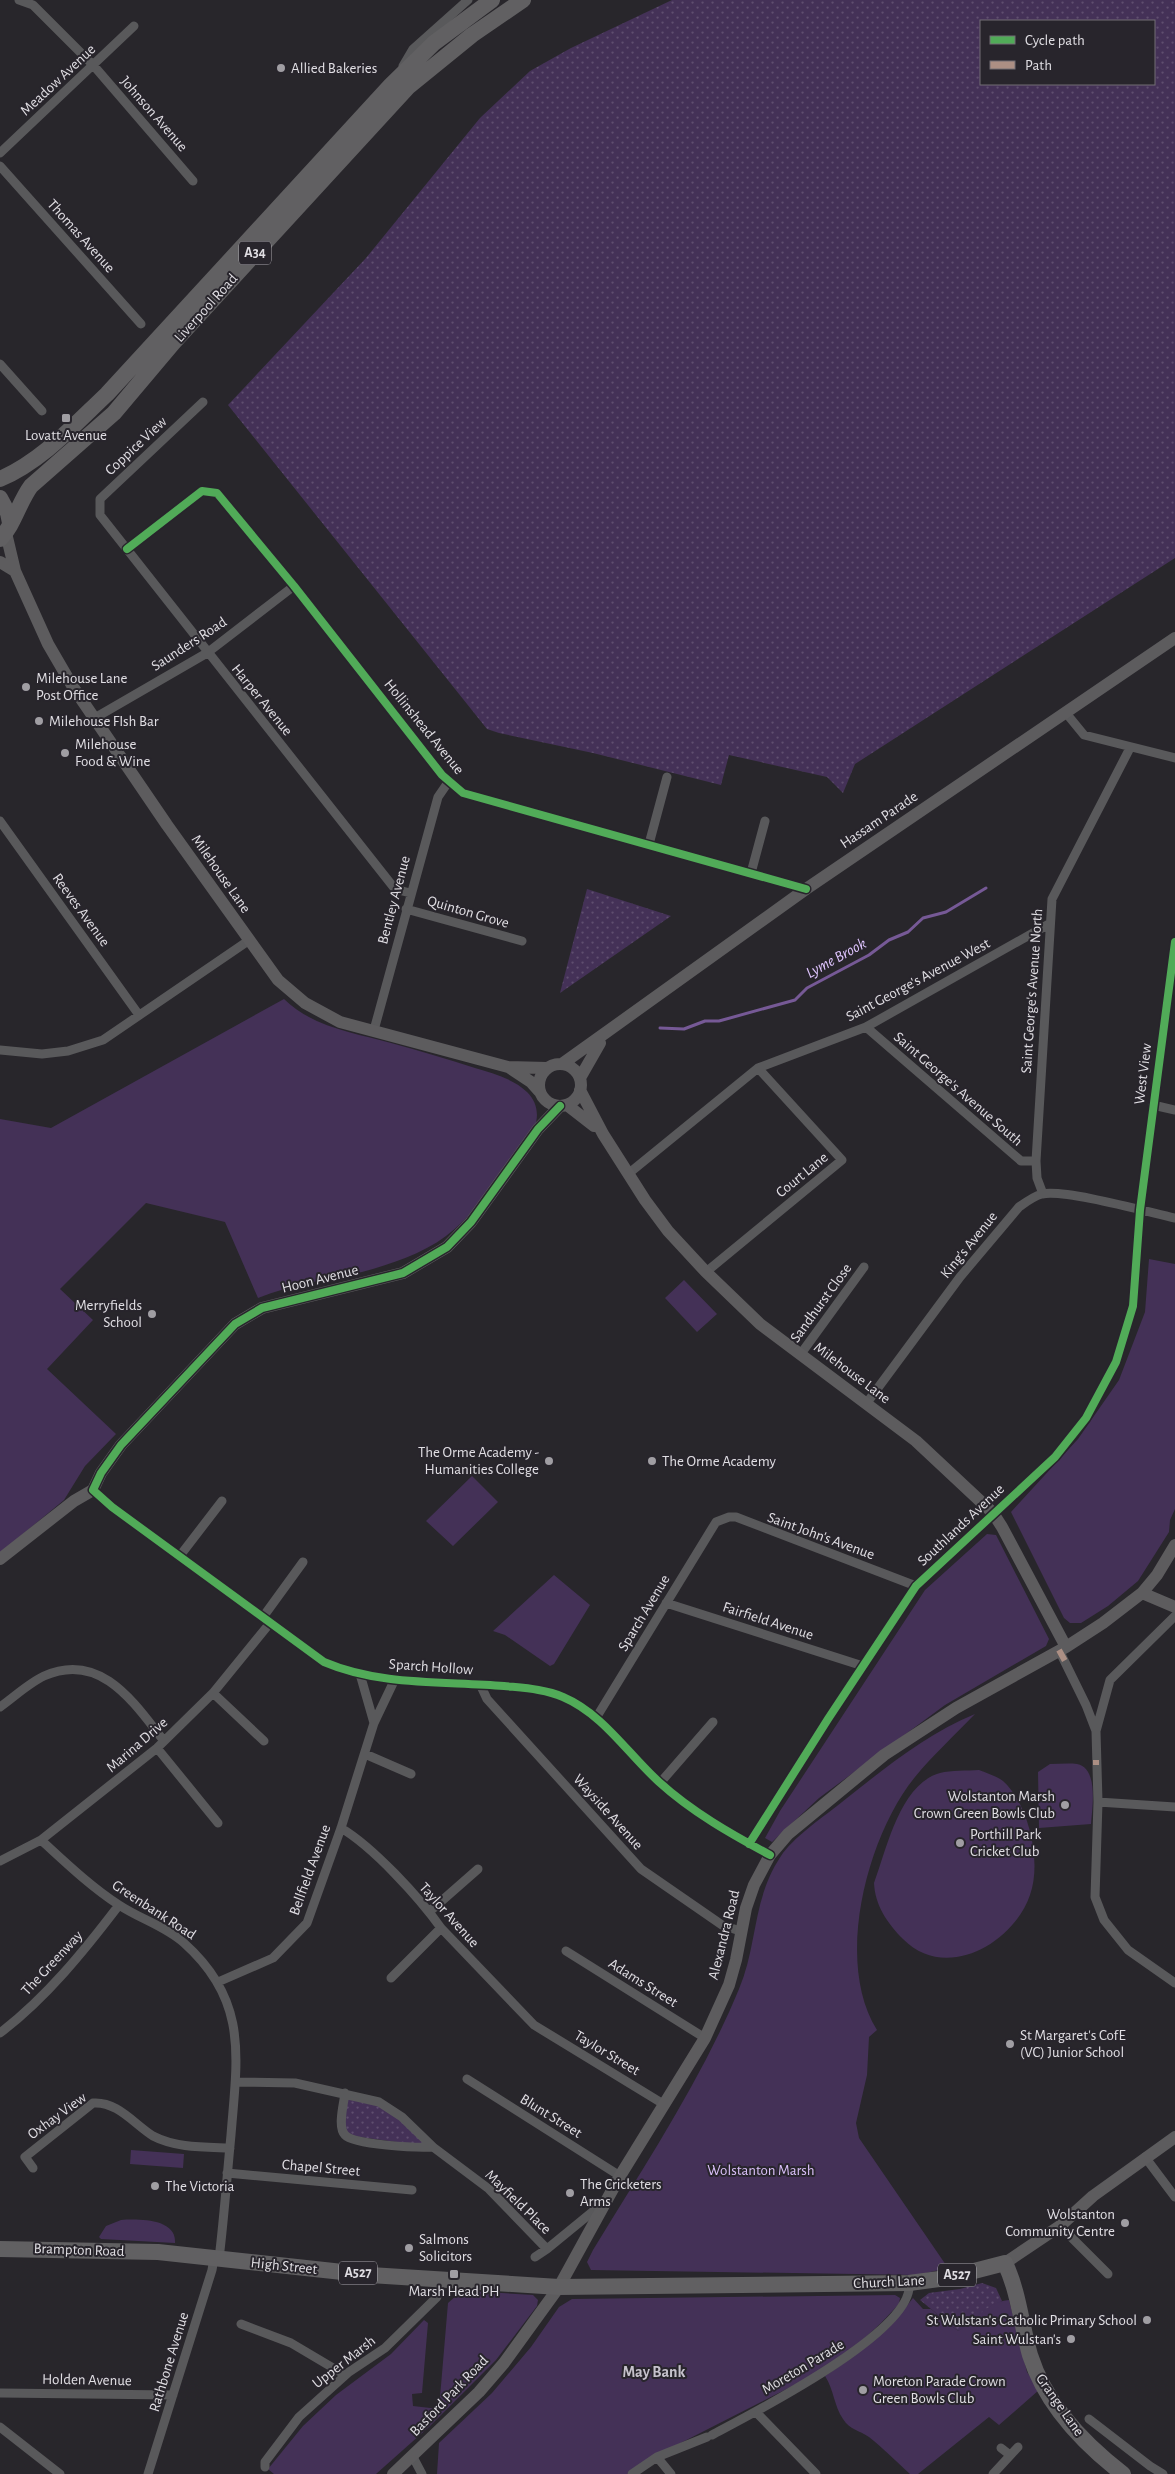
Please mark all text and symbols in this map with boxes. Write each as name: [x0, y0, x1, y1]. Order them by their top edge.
legend: [980, 20, 1155, 85]
text: Cycle path: [1025, 33, 1085, 48]
street label: Meadow Avenue: [18, 42, 98, 118]
text: Path: [1025, 58, 1052, 73]
place label: Allied Bakeries: [291, 61, 377, 76]
marker: Allied Bakeries: [275, 62, 287, 74]
street label: Johnson Avenue: [118, 74, 190, 154]
street label: Thomas Avenue: [44, 196, 118, 276]
road number: A34: [239, 242, 271, 264]
street label: Liverpool Road: [172, 271, 241, 345]
marker: Lovatt Avenue: [60, 412, 72, 424]
street label: Coppice View: [102, 414, 170, 478]
place label: Lovatt Avenue: [25, 428, 107, 443]
street label: Saunders Road: [149, 614, 229, 674]
street label: Harper Avenue: [229, 661, 295, 739]
place label: Milehouse Lane Post Office: [36, 671, 128, 703]
street label: Hollinshead Avenue: [381, 677, 467, 777]
marker: Milehouse Lane Post Office: [20, 681, 32, 693]
place label: Milehouse FIsh Bar: [49, 714, 159, 729]
marker: Milehouse FIsh Bar: [33, 715, 45, 727]
place label: Milehouse Food & Wine: [75, 737, 151, 769]
marker: Milehouse Food & Wine: [59, 747, 71, 759]
street label: Hassam Parade: [838, 789, 920, 851]
street label: Milehouse Lane: [189, 832, 253, 916]
street label: Bentley Avenue: [375, 854, 413, 946]
street label: Reeves Avenue: [50, 871, 113, 949]
street label: Quinton Grove: [425, 893, 511, 931]
street label: Saint George's Avenue North: [1019, 908, 1045, 1074]
water label: Lyme Brook: [803, 935, 869, 981]
street label: Saint George's Avenue West: [844, 936, 993, 1024]
street label: Saint George's Avenue South: [891, 1029, 1025, 1149]
street label: West View: [1132, 1043, 1154, 1105]
street label: Court Lane: [773, 1150, 831, 1200]
street label: King's Avenue: [938, 1209, 1000, 1281]
street label: Sandhurst Close: [787, 1261, 855, 1345]
street label: Hoon Avenue: [280, 1262, 360, 1296]
place label: Merryfields School: [75, 1298, 142, 1330]
marker: Merryfields School: [146, 1308, 158, 1320]
street label: Milehouse Lane: [811, 1339, 893, 1407]
place label: The Orme Academy - Humanities College: [418, 1445, 539, 1477]
place label: The Orme Academy: [662, 1454, 776, 1469]
marker: The Orme Academy - Humanities College: [543, 1455, 555, 1467]
marker: The Orme Academy: [646, 1455, 658, 1467]
street label: Southlands Avenue: [915, 1481, 1007, 1569]
street label: Saint John's Avenue: [765, 1510, 877, 1562]
street label: Sparch Avenue: [615, 1572, 673, 1654]
street label: Fairfield Avenue: [721, 1599, 815, 1643]
street label: Sparch Hollow: [388, 1657, 474, 1677]
street label: Marina Drive: [104, 1715, 170, 1775]
street label: Wayside Avenue: [570, 1771, 646, 1853]
place label: Wolstanton Marsh Crown Green Bowls Club: [914, 1789, 1055, 1821]
marker: Wolstanton Marsh Crown Green Bowls Club: [1059, 1799, 1071, 1811]
street label: Bellfield Avenue: [287, 1823, 333, 1917]
place label: Porthill Park Cricket Club: [970, 1827, 1041, 1859]
marker: Porthill Park Cricket Club: [954, 1837, 966, 1849]
street label: Greenbank Road: [109, 1877, 199, 1943]
street label: Taylor Avenue: [416, 1880, 482, 1950]
street label: Alexandra Road: [706, 1888, 742, 1981]
street label: The Greenway: [18, 1927, 86, 1998]
street label: Adams Street: [606, 1956, 680, 2010]
street label: Taylor Street: [572, 2028, 642, 2078]
place label: St Margaret's CofE (VC) Junior School: [1020, 2028, 1126, 2060]
marker: St Margaret's CofE (VC) Junior School: [1004, 2038, 1016, 2050]
street label: Oxhay View: [25, 2090, 89, 2142]
street label: Blunt Street: [518, 2091, 585, 2141]
street label: Chapel Street: [281, 2157, 361, 2179]
park label: Wolstanton Marsh: [707, 2163, 815, 2178]
street label: Mayfield Place: [482, 2167, 554, 2237]
place label: The Cricketers Arms: [580, 2177, 662, 2209]
place label: The Victoria: [165, 2179, 235, 2194]
marker: The Victoria: [149, 2180, 161, 2192]
marker: The Cricketers Arms: [564, 2187, 576, 2199]
place label: Wolstanton Community Centre: [1005, 2207, 1115, 2239]
marker: Wolstanton Community Centre: [1119, 2217, 1131, 2229]
place label: Salmons Solicitors: [419, 2232, 472, 2264]
street label: Brampton Road: [33, 2241, 125, 2259]
marker: Salmons Solicitors: [403, 2242, 415, 2254]
street label: High Street: [250, 2255, 318, 2277]
road number: A527: [339, 2262, 377, 2284]
road number: A527: [938, 2264, 976, 2286]
marker: Marsh Head PH: [448, 2268, 460, 2280]
street label: Church Lane: [853, 2273, 925, 2291]
place label: Marsh Head PH: [408, 2284, 500, 2299]
street label: Rathbone Avenue: [147, 2310, 191, 2414]
place label: St Wulstan's Catholic Primary School: [926, 2313, 1137, 2328]
marker: St Wulstan's Catholic Primary School: [1141, 2314, 1153, 2326]
place label: Saint Wulstan's: [973, 2332, 1061, 2347]
street label: Upper Marsh: [310, 2333, 378, 2391]
marker: Saint Wulstan's: [1065, 2333, 1077, 2345]
street label: Moreton Parade: [759, 2337, 847, 2397]
street label: Basford Park Road: [407, 2353, 491, 2439]
district label: May Bank: [623, 2364, 686, 2381]
street label: Grange Lane: [1033, 2371, 1087, 2439]
street label: Holden Avenue: [42, 2372, 132, 2388]
place label: Moreton Parade Crown Green Bowls Club: [873, 2374, 1006, 2406]
marker: Moreton Parade Crown Green Bowls Club: [857, 2384, 869, 2396]

